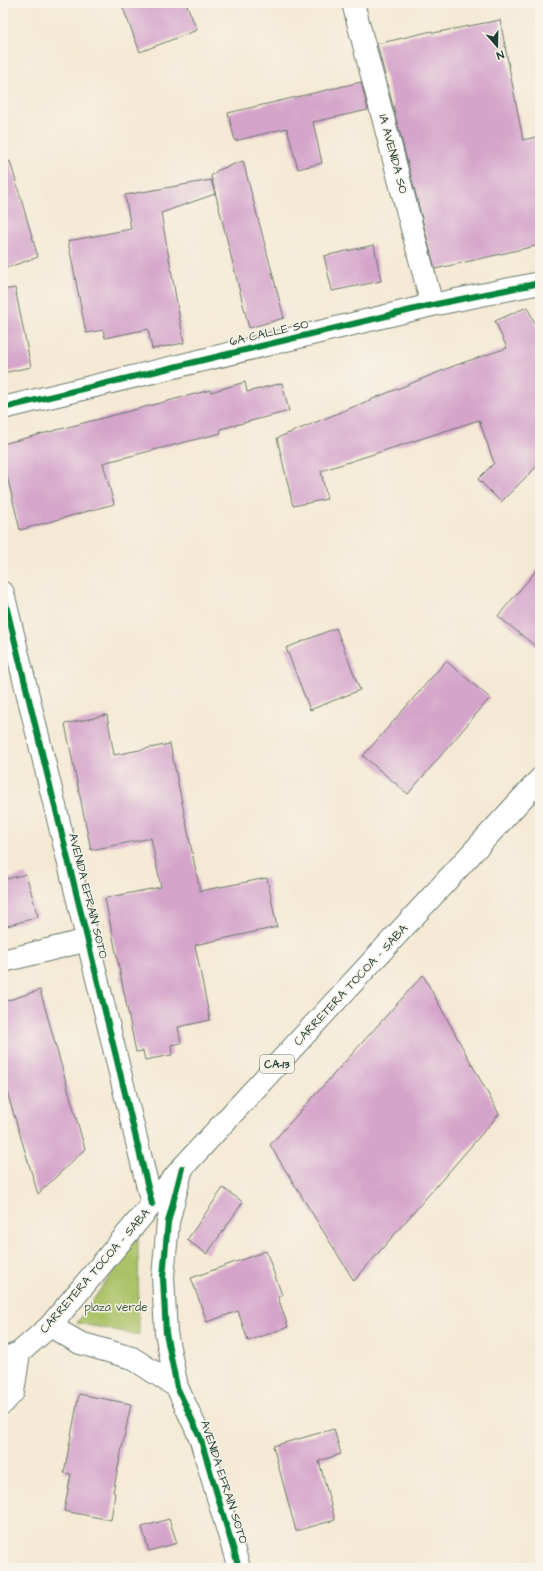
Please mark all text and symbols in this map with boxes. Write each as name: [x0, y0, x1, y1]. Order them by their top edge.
north arrow: [477, 26, 517, 66]
text: N: [494, 47, 506, 63]
street label: 1A AVENIDA SO: [374, 112, 412, 196]
street label: 6A CALLE SO: [228, 316, 310, 350]
street label: AVENIDA EFRAÍN SOTO: [64, 831, 112, 961]
street label: CARRETERA TOCOA - SABA: [290, 920, 412, 1050]
road number: CA-13: [260, 1055, 294, 1073]
street label: CARRETERA TOCOA - SABA: [36, 1205, 154, 1337]
park label: plaza verde: [84, 1299, 148, 1316]
street label: AVENIDA EFRAÍN SOTO: [196, 1418, 252, 1546]

